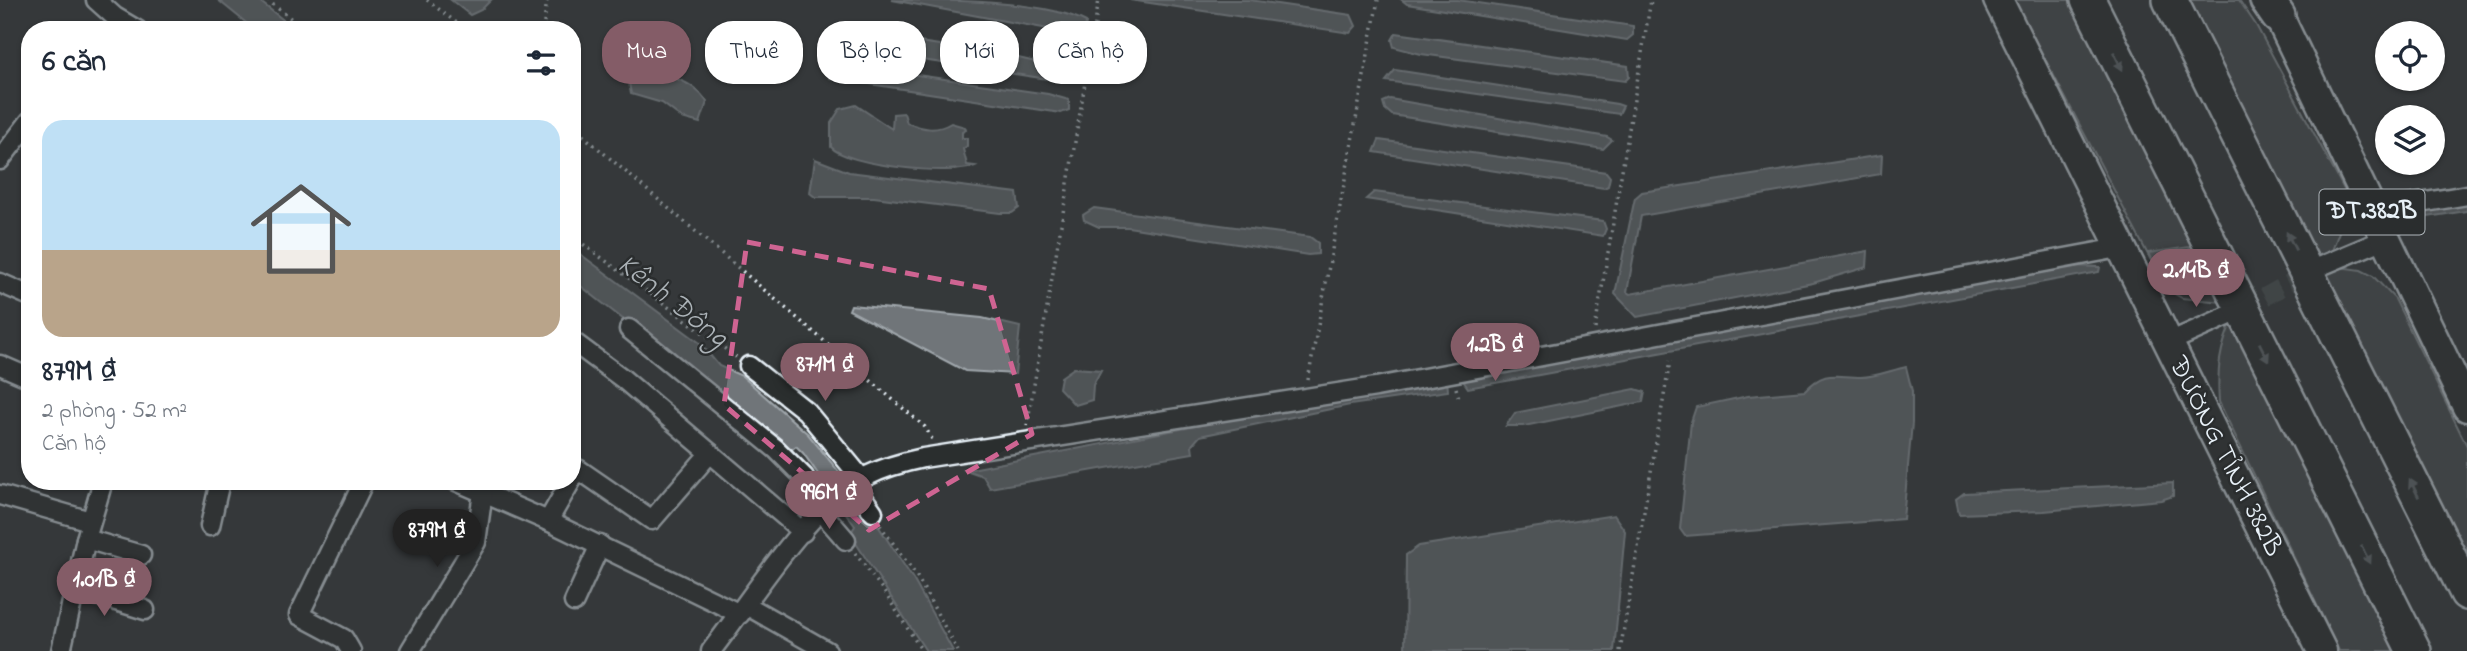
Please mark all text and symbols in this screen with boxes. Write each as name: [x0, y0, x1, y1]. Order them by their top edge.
chip: Mua: [602, 21, 691, 84]
chip: Thuê: [705, 21, 803, 84]
chip: Bộ lọc: [817, 21, 926, 84]
chip: Mới: [940, 21, 1019, 84]
chip: Căn hộ: [1033, 21, 1147, 84]
map controls: [2375, 21, 2445, 175]
button: locate: [2375, 21, 2445, 91]
text: 6 căn: [42, 41, 106, 85]
icon: filters: [522, 44, 560, 82]
one-way arrow: [2113, 51, 2124, 71]
button: layers: [2375, 105, 2445, 175]
icon: home: [238, 166, 364, 292]
road number: ĐT.382B: [2320, 190, 2424, 234]
one-way arrow: [2285, 231, 2296, 251]
water label: Kênh Đông: [607, 245, 737, 360]
pin: 2.14B ₫: [2131, 250, 2261, 309]
text: 2.14B ₫: [2163, 255, 2229, 288]
pin: 1.2B ₫: [1438, 324, 1552, 383]
text: 1.2B ₫: [1467, 329, 1523, 362]
one-way arrow: [2259, 342, 2270, 362]
pin: 871M ₫: [768, 344, 882, 403]
text: 871M ₫: [796, 349, 854, 382]
street label: ĐƯỜNG TỈNH 382B: [2156, 349, 2293, 564]
text: 879M ₫: [42, 351, 116, 395]
text: 2 phòng · 52 m²: [42, 395, 187, 428]
text: Căn hộ: [42, 428, 105, 461]
pin: 996M ₫: [772, 472, 886, 531]
text: 996M ₫: [801, 477, 857, 510]
one-way arrow: [2409, 478, 2420, 498]
pin: 879M ₫: [380, 510, 494, 569]
text: 879M ₫: [409, 515, 465, 548]
one-way arrow: [2360, 545, 2372, 565]
pin: 1.01B ₫: [39, 558, 169, 618]
text: 1.01B ₫: [73, 564, 135, 597]

